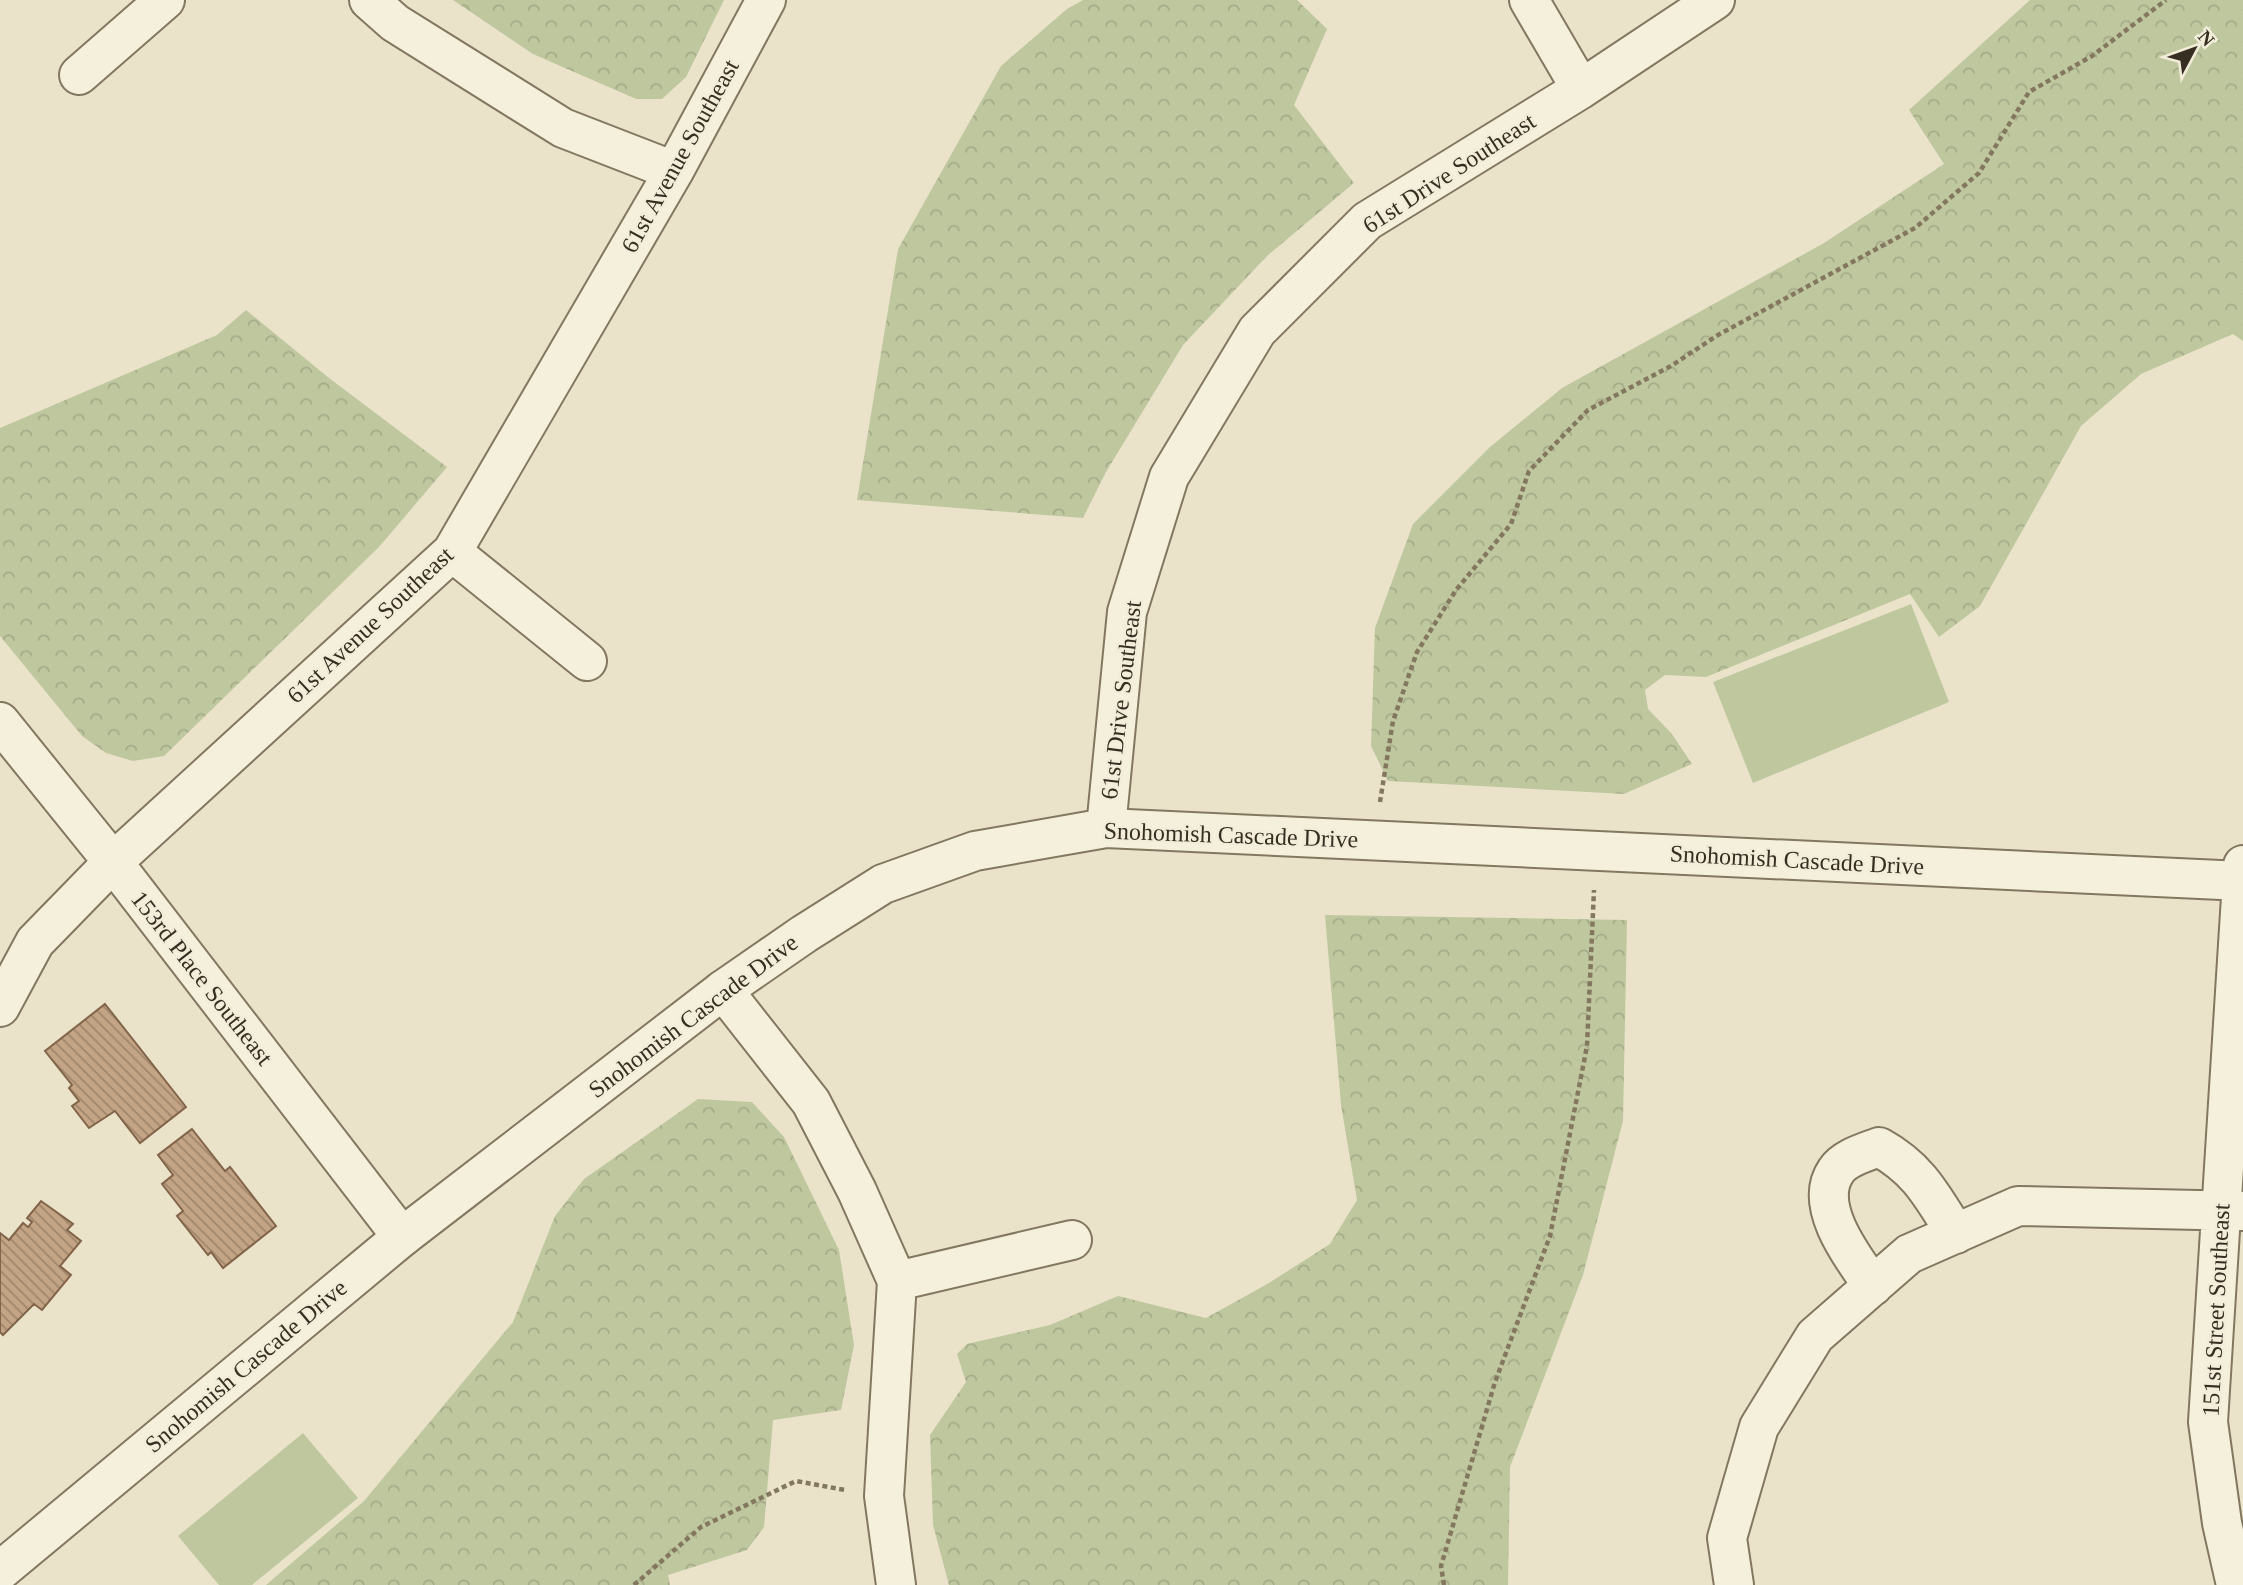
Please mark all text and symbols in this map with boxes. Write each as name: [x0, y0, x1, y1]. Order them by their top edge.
north arrow: [2159, 14, 2229, 84]
text: N: [2194, 26, 2219, 50]
street label: 61st Avenue Southeast: [616, 55, 744, 257]
street label: 61st Drive Southeast: [1358, 107, 1540, 238]
street label: 61st Avenue Southeast: [282, 541, 458, 708]
street label: 61st Drive Southeast: [1096, 599, 1146, 801]
street label: Snohomish Cascade Drive: [1103, 818, 1359, 852]
street label: Snohomish Cascade Drive: [1669, 840, 1925, 880]
street label: 153rd Place Southeast: [126, 886, 278, 1070]
street label: Snohomish Cascade Drive: [584, 929, 802, 1103]
street label: 151st Street Southeast: [2197, 1202, 2235, 1417]
street label: Snohomish Cascade Drive: [140, 1274, 352, 1458]

